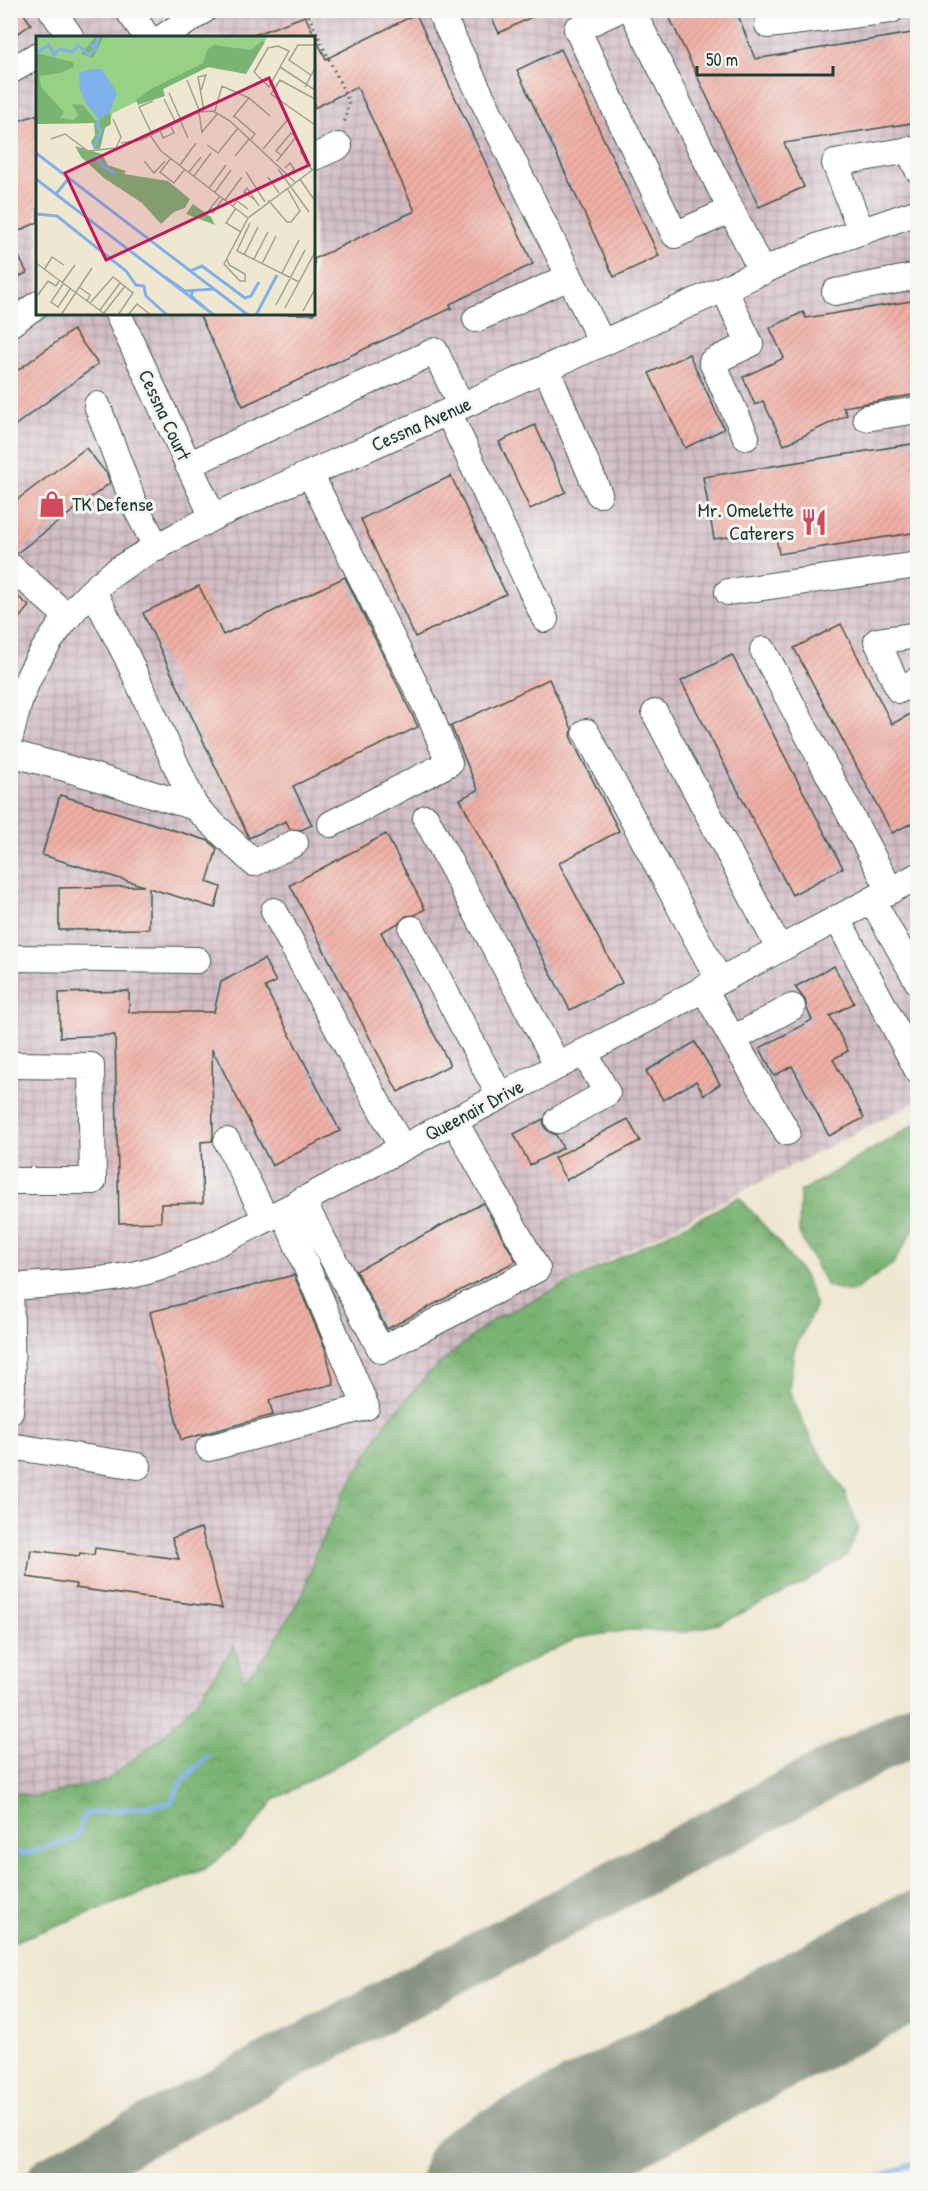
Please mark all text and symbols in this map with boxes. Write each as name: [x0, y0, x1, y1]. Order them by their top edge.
inset map: [36, 36, 315, 315]
scale bar: [697, 39, 834, 77]
text: 50 m: [706, 47, 738, 72]
street label: Cessna Court: [133, 365, 199, 466]
street label: Cessna Avenue: [367, 390, 475, 458]
shop icon: TK Defense: [37, 489, 67, 519]
place label: TK Defense: [72, 490, 154, 517]
place label: Mr. Omelette Caterers: [698, 496, 794, 546]
restaurant icon: Mr. Omelette Caterers: [799, 507, 829, 537]
street label: Queenair Drive: [420, 1072, 528, 1147]

